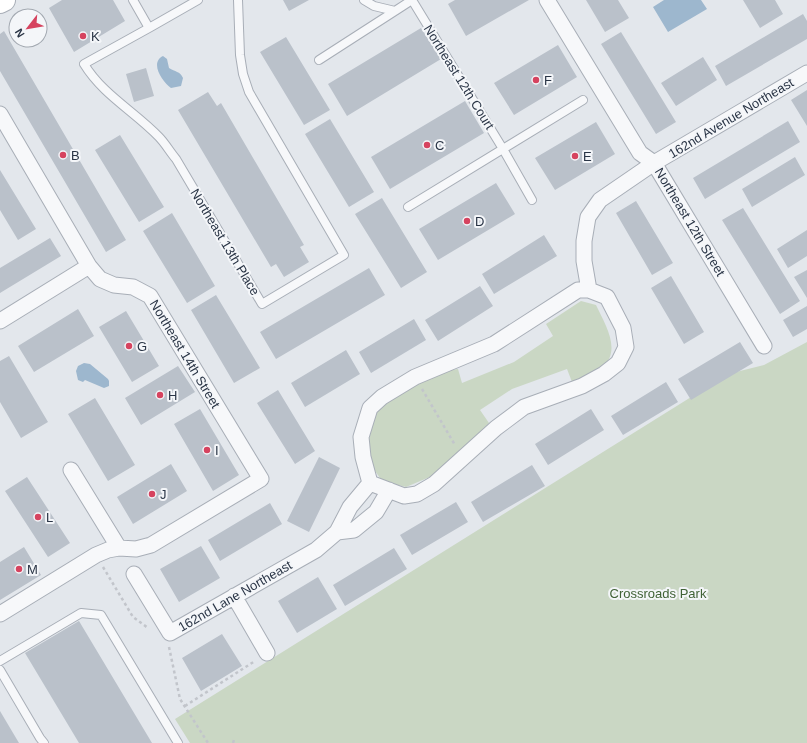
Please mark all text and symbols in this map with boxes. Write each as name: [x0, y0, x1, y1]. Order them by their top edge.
north arrow: [8, 8, 48, 48]
street label: Northeast 12th Court: [421, 22, 498, 132]
text: N: [12, 27, 27, 40]
place label: K: [91, 29, 100, 44]
marker: K: [78, 31, 88, 41]
place label: F: [544, 73, 552, 88]
marker: F: [531, 75, 541, 85]
street label: 162nd Avenue Northeast: [666, 75, 796, 161]
place label: C: [435, 138, 444, 153]
marker: C: [422, 140, 432, 150]
place label: B: [71, 148, 80, 163]
place label: E: [583, 149, 592, 164]
marker: B: [58, 150, 68, 160]
marker: E: [570, 151, 580, 161]
street label: Northeast 12th Street: [652, 165, 728, 279]
street label: Northeast 13th Place: [187, 186, 263, 298]
place label: D: [475, 214, 484, 229]
marker: D: [462, 216, 472, 226]
street label: Northeast 14th Street: [147, 297, 223, 411]
place label: G: [137, 339, 147, 354]
marker: G: [124, 341, 134, 351]
place label: H: [168, 388, 177, 403]
marker: H: [155, 390, 165, 400]
place label: I: [215, 443, 219, 458]
marker: I: [202, 445, 212, 455]
place label: J: [160, 487, 167, 502]
marker: J: [147, 489, 157, 499]
place label: L: [46, 510, 53, 525]
marker: L: [33, 512, 43, 522]
street label: 162nd Lane Northeast: [176, 557, 295, 635]
place label: M: [27, 562, 38, 577]
marker: M: [14, 564, 24, 574]
park label: Crossroads Park: [610, 586, 707, 601]

